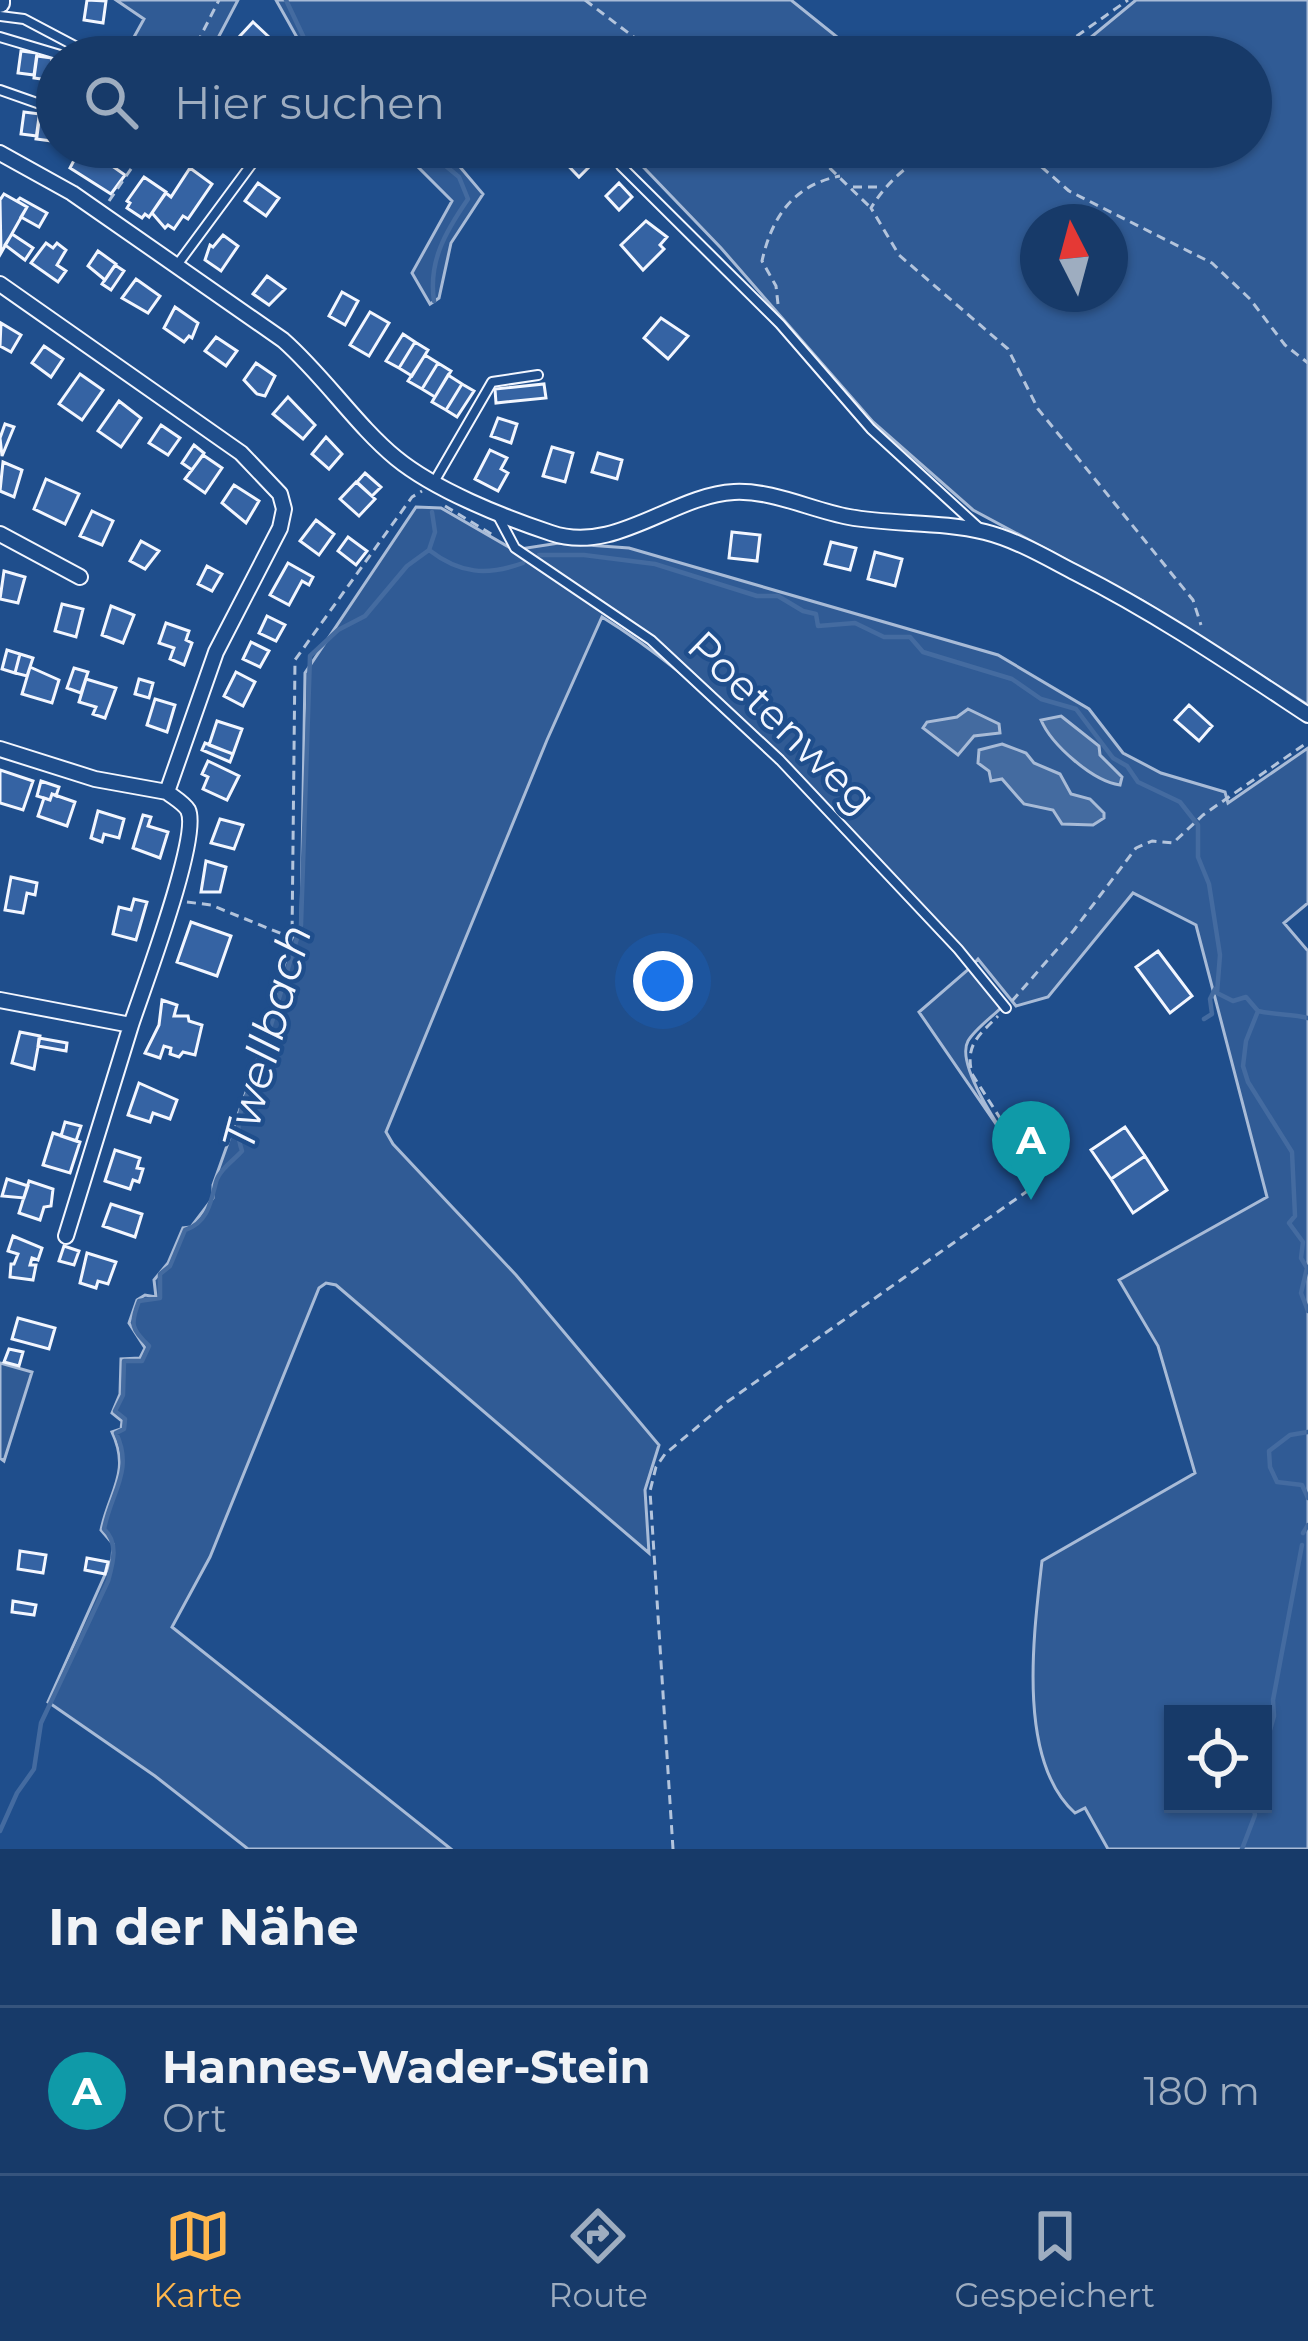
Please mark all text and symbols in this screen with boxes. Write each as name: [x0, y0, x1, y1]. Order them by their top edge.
search box: [36, 36, 1272, 168]
icon: search: [78, 69, 144, 135]
text: Hier suchen: [174, 75, 445, 130]
north arrow: [1020, 204, 1128, 312]
street label: Poetenweg: [677, 619, 887, 825]
water label: Twellbach: [210, 918, 322, 1156]
your location: [633, 951, 693, 1011]
pin: A: [992, 1101, 1070, 1200]
map controls: [1164, 1705, 1272, 1813]
button: locate: [1164, 1705, 1272, 1813]
text: In der Nähe: [48, 1896, 359, 1958]
text: Hannes-Wader-Stein: [162, 2039, 651, 2094]
text: A: [72, 2067, 102, 2115]
text: 180 m: [1144, 2067, 1260, 2115]
text: Ort: [162, 2094, 227, 2142]
tab: Karte: [153, 2203, 242, 2315]
tab: Route: [549, 2203, 648, 2315]
tab: Gespeichert: [954, 2203, 1155, 2315]

